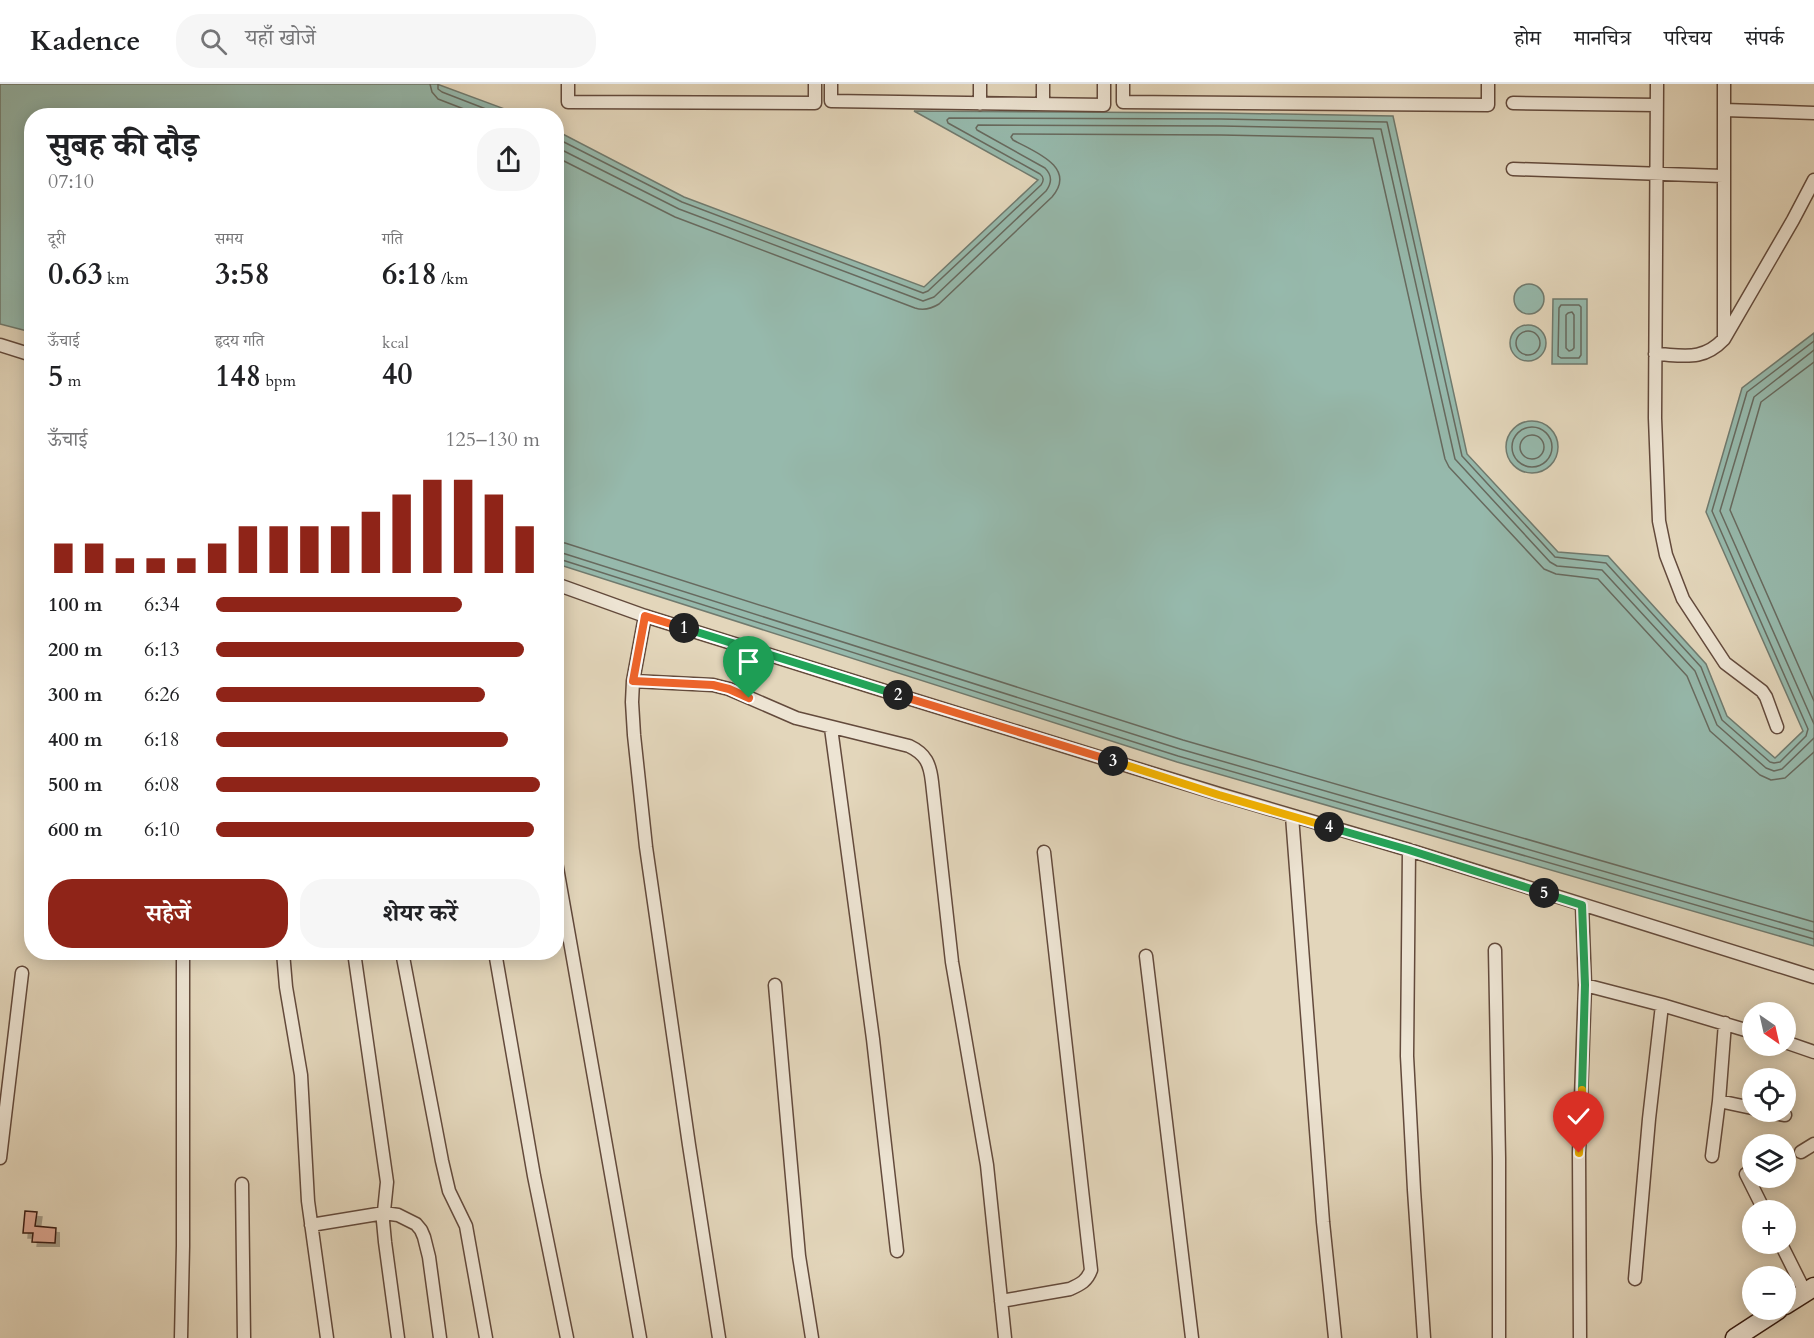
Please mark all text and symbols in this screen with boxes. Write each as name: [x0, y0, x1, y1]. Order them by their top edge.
search box: [176, 14, 596, 68]
text: Kadence: [30, 22, 140, 60]
text: यहाँ खोजें: [245, 23, 316, 53]
text: होम: [1514, 24, 1541, 53]
text: मानचित्र: [1574, 24, 1631, 53]
text: परिचय: [1664, 24, 1712, 53]
text: संपर्क: [1745, 24, 1784, 53]
icon: search: [197, 25, 230, 58]
text: सुबह की दौड़: [48, 123, 198, 168]
button: share: [477, 128, 540, 191]
text: 07:10: [48, 168, 94, 195]
text: दूरी: [48, 228, 65, 250]
text: समय: [215, 228, 243, 250]
text: गति: [382, 228, 403, 250]
text: 0.63: [48, 254, 103, 295]
text: 3:58: [215, 254, 270, 295]
text: 6:18: [382, 254, 437, 295]
text: km: [103, 268, 129, 290]
text: /km: [437, 268, 468, 290]
text: ऊँचाई: [48, 330, 80, 352]
text: हृदय गति: [215, 330, 264, 352]
text: kcal: [382, 332, 409, 354]
text: 40: [382, 354, 413, 395]
text: 5: [48, 356, 63, 397]
text: 148: [215, 356, 261, 397]
text: m: [63, 370, 81, 392]
text: bpm: [261, 370, 296, 392]
text: ऊँचाई: [48, 426, 87, 453]
text: 125–130 m: [445, 426, 540, 453]
text: 100 m: [48, 591, 103, 618]
text: 6:34: [144, 591, 180, 618]
pin: 1: [669, 613, 699, 643]
text: 1: [680, 617, 688, 639]
text: 200 m: [48, 636, 103, 663]
text: 6:13: [144, 636, 180, 663]
pin: [723, 636, 774, 698]
icon: arrive: [732, 645, 765, 678]
pin: 2: [883, 680, 913, 710]
text: 300 m: [48, 681, 103, 708]
text: 6:26: [144, 681, 180, 708]
text: 2: [894, 684, 902, 706]
text: 400 m: [48, 726, 103, 753]
text: 6:18: [144, 726, 180, 753]
pin: 3: [1098, 746, 1128, 776]
text: 3: [1109, 750, 1117, 772]
text: 500 m: [48, 771, 103, 798]
text: 6:08: [144, 771, 180, 798]
pin: 4: [1314, 812, 1344, 842]
text: 600 m: [48, 816, 103, 843]
text: 6:10: [144, 816, 180, 843]
text: 4: [1325, 816, 1333, 838]
pin: 5: [1529, 878, 1559, 908]
button: सहेजें: [48, 879, 288, 948]
button: शेयर करें: [300, 879, 540, 948]
text: 5: [1540, 882, 1548, 904]
north arrow: [1742, 1002, 1796, 1056]
map controls: [1742, 1002, 1796, 1320]
button: locate: [1742, 1068, 1796, 1122]
pin: [1553, 1091, 1604, 1153]
icon: check: [1562, 1100, 1595, 1133]
button: layers: [1742, 1134, 1796, 1188]
button: +: [1742, 1200, 1796, 1254]
button: −: [1742, 1266, 1796, 1320]

